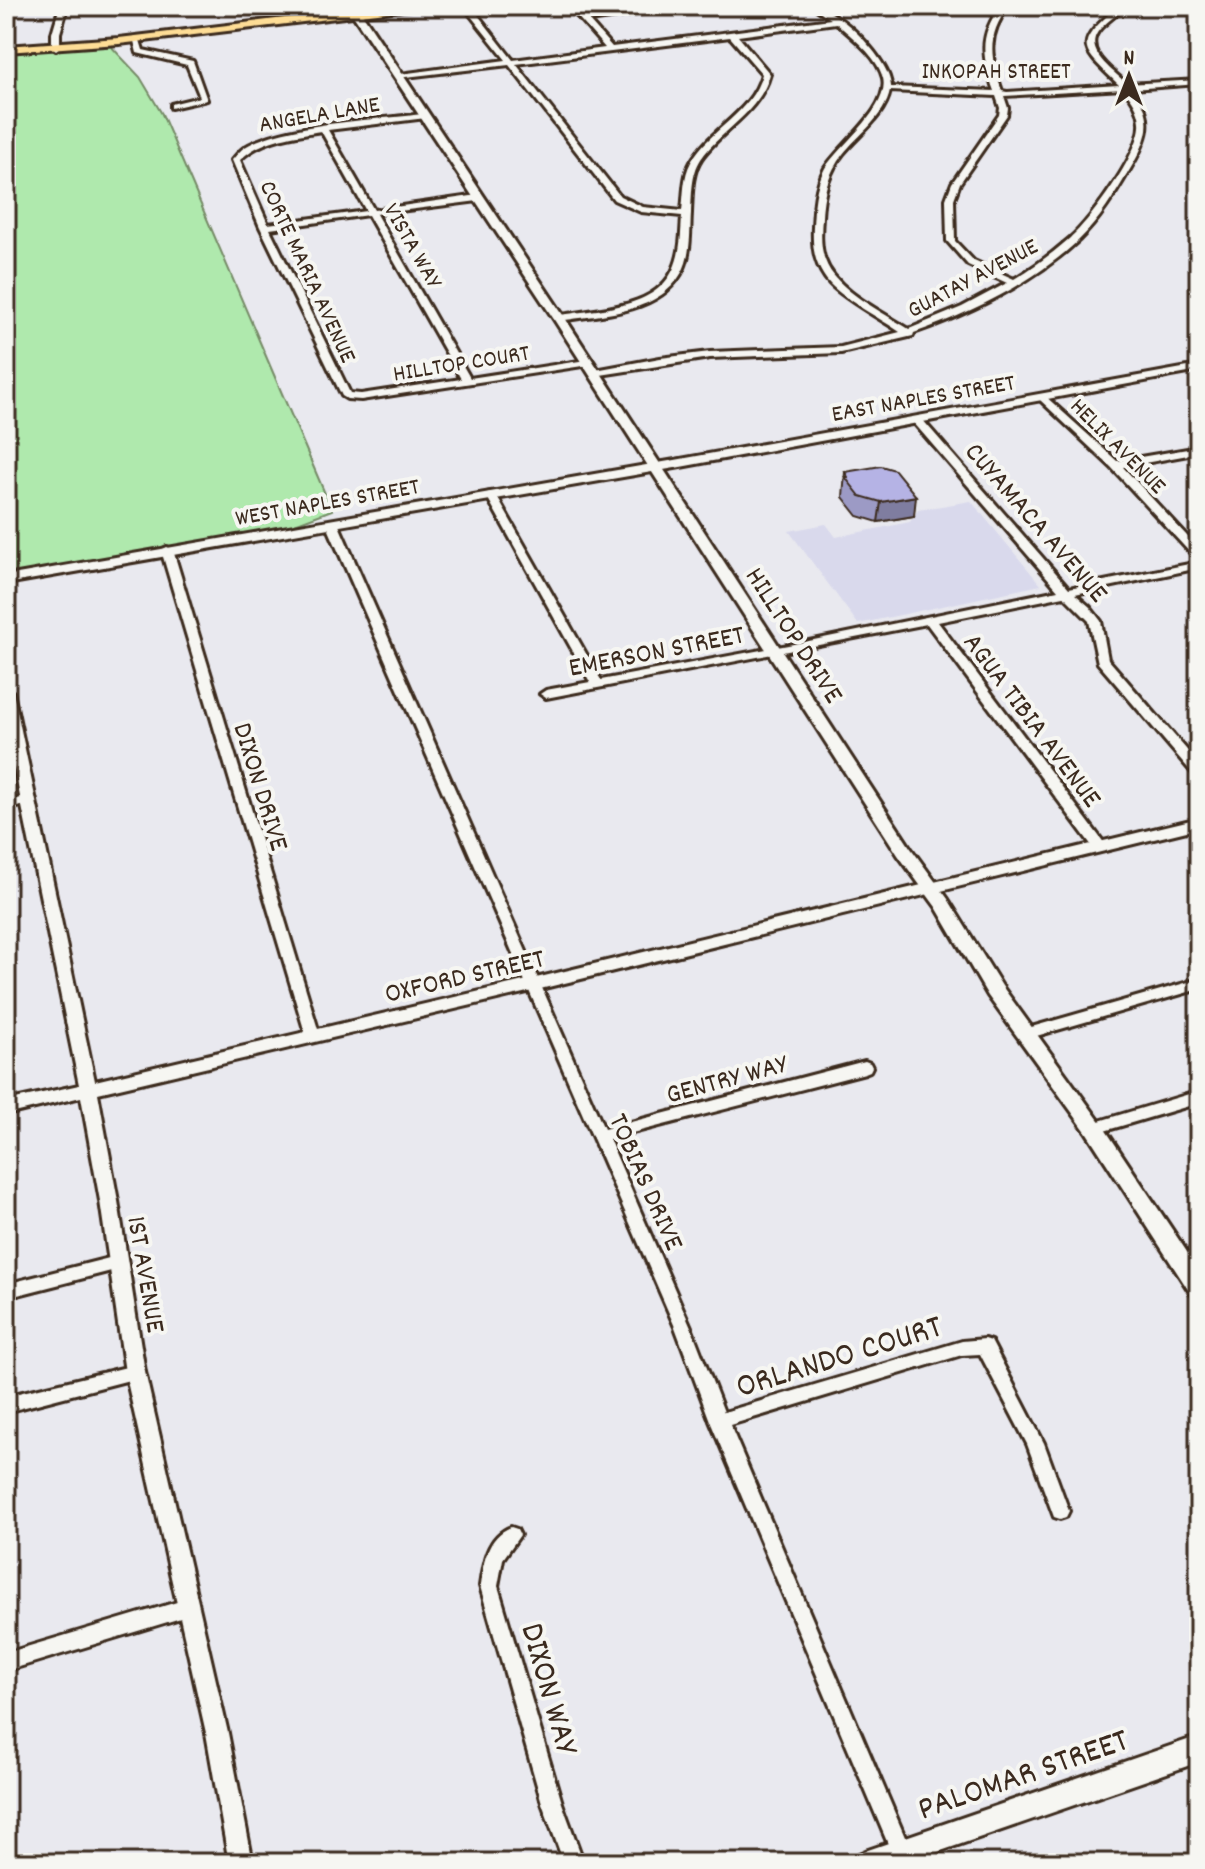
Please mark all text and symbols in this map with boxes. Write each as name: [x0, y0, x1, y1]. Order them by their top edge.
north arrow: [1089, 36, 1169, 116]
text: N: [1124, 44, 1135, 75]
street label: INKOPAH STREET: [921, 56, 1071, 90]
street label: ANGELA LANE: [256, 89, 383, 143]
street label: CORTE MARIA AVENUE: [249, 175, 364, 369]
street label: VISTA WAY: [373, 198, 450, 297]
street label: GUATAY AVENUE: [902, 231, 1045, 328]
street label: HILLTOP COURT: [391, 337, 532, 393]
street label: EAST NAPLES STREET: [829, 367, 1018, 433]
street label: HELIX AVENUE: [1061, 391, 1173, 503]
street label: CUYAMACA AVENUE: [953, 435, 1116, 614]
street label: WEST NAPLES STREET: [233, 471, 423, 537]
street label: HILLTOP DRIVE: [733, 561, 851, 713]
street label: EMERSON STREET: [566, 617, 748, 691]
street label: AGUA TIBIA AVENUE: [951, 626, 1109, 818]
street label: DIXON DRIVE: [220, 718, 297, 857]
street label: OXFORD STREET: [381, 941, 549, 1017]
street label: GENTRY WAY: [662, 1046, 793, 1117]
street label: TOBIAS DRIVE: [595, 1108, 692, 1258]
street label: 1ST AVENUE: [113, 1213, 173, 1337]
street label: ORLANDO COURT: [731, 1305, 949, 1414]
street label: DIXON WAY: [505, 1618, 589, 1763]
street label: PALOMAR STREET: [912, 1718, 1136, 1836]

